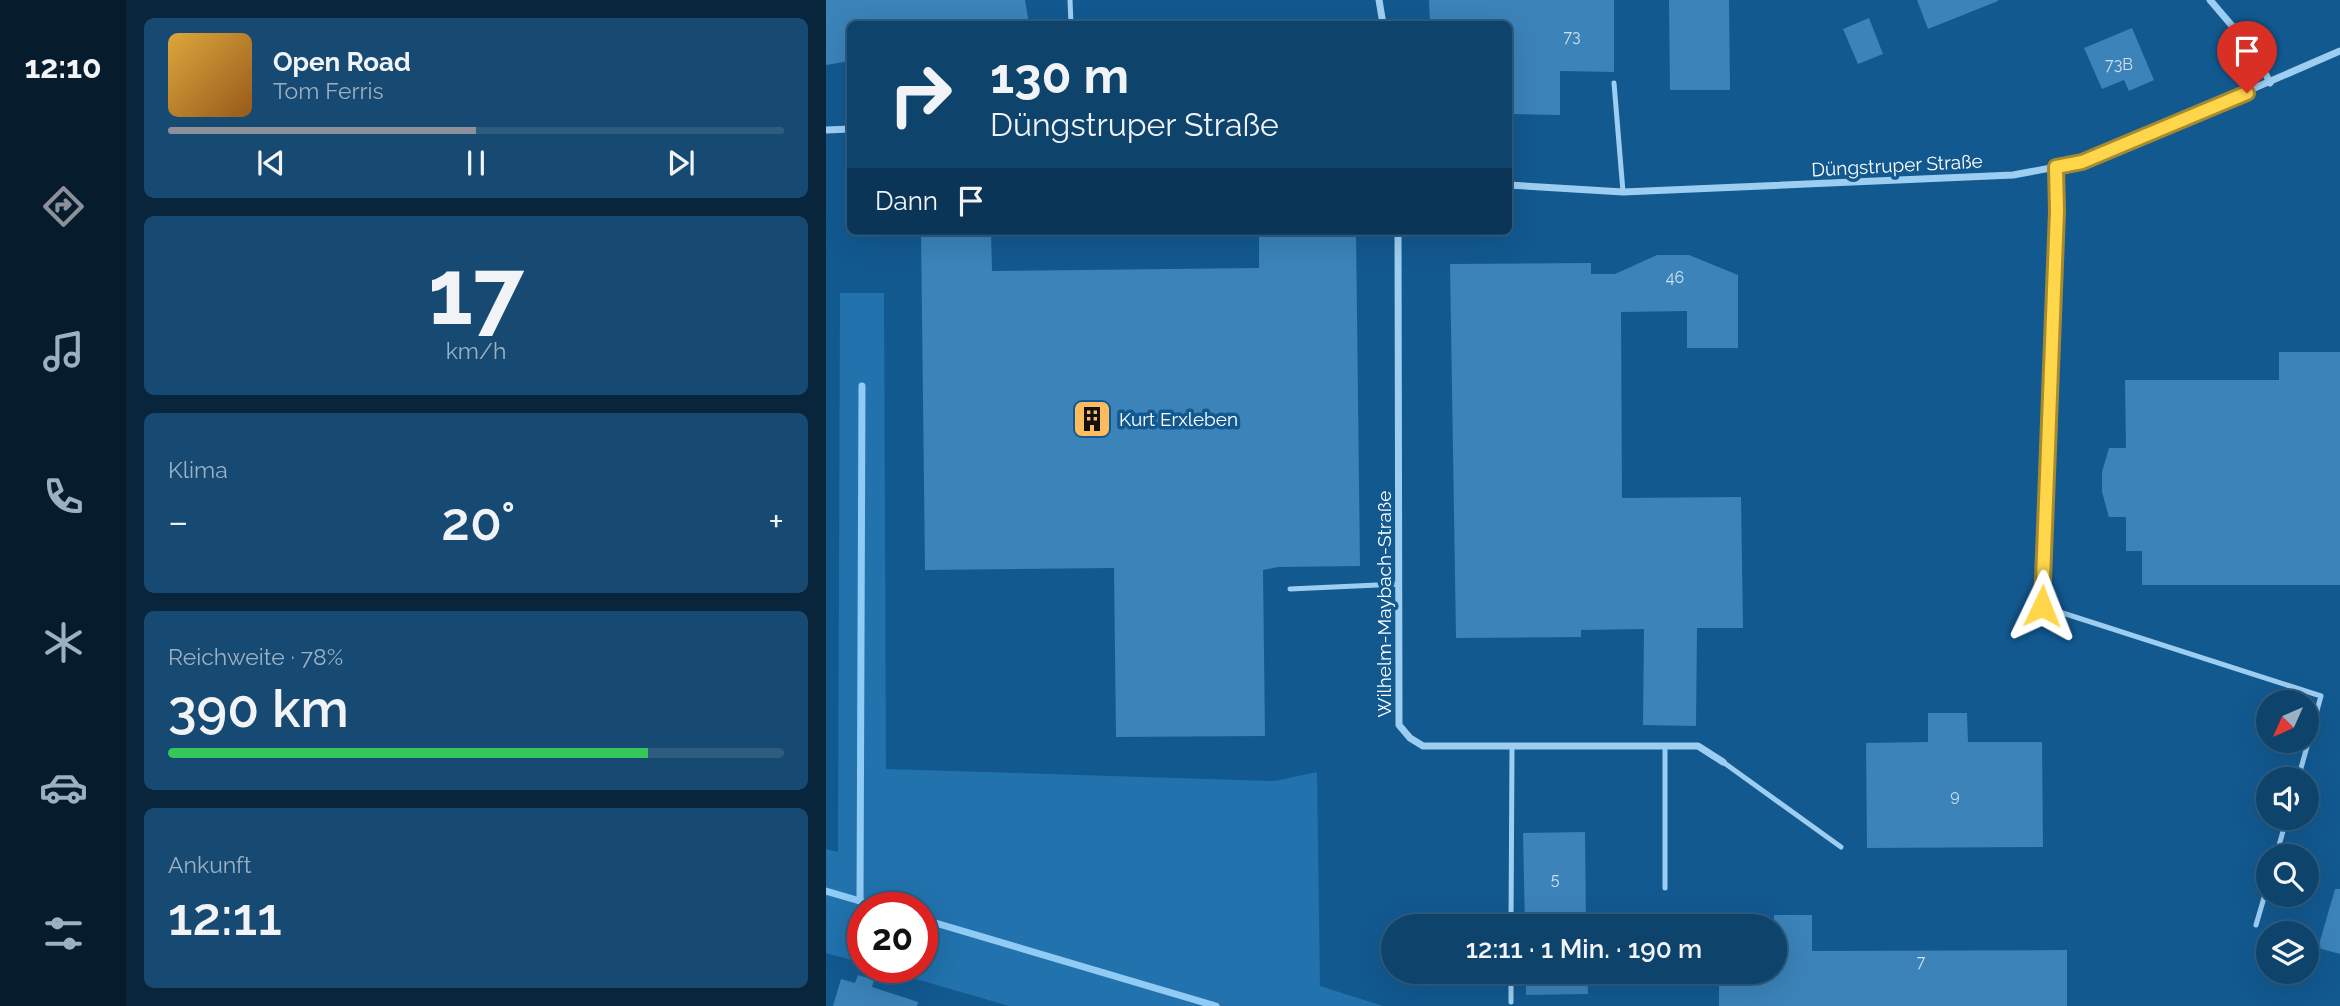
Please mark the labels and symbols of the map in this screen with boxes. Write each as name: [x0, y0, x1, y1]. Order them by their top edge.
pin: [2217, 21, 2277, 93]
house number: 73: [1563, 27, 1581, 46]
house number: 73B: [2105, 55, 2133, 74]
street label: Düngstruper Straße: [1811, 150, 1983, 180]
house number: 46: [1666, 268, 1684, 287]
building icon: Kurt Erxleben: [1071, 398, 1113, 440]
place label: Kurt Erxleben: [1119, 408, 1238, 430]
street label: Wilhelm-Maybach-Straße: [1373, 491, 1395, 717]
position arrow: [2005, 569, 2079, 643]
north arrow: [2256, 690, 2319, 752]
house number: 9: [1950, 786, 1960, 805]
house number: 5: [1551, 870, 1560, 889]
speed limit sign: 20: [847, 892, 938, 983]
house number: 7: [1917, 952, 1926, 971]

